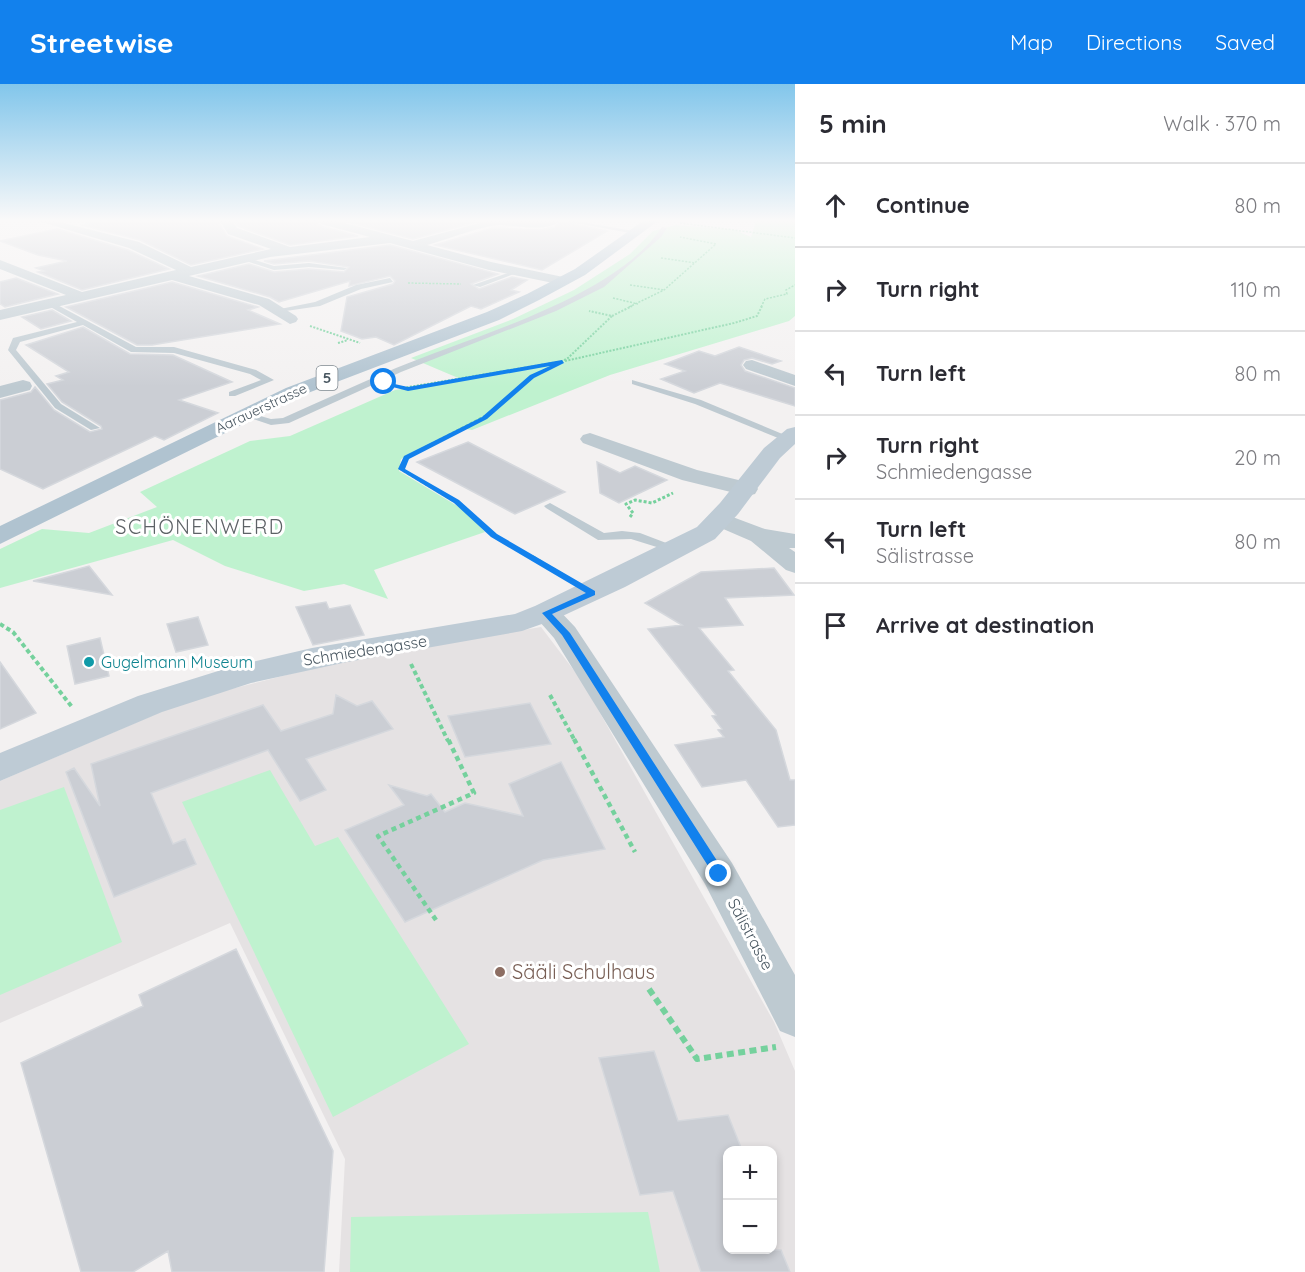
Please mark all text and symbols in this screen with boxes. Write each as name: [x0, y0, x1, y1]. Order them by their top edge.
text: Streetwise: [30, 25, 173, 60]
text: Map: [1010, 29, 1053, 55]
text: Directions: [1086, 29, 1182, 55]
text: Saved: [1215, 29, 1275, 55]
text: 5 min: [819, 107, 887, 140]
text: Walk · 370 m: [1163, 111, 1281, 136]
icon: ahead: [819, 189, 852, 222]
text: Continue: [876, 191, 970, 219]
text: 80 m: [1235, 193, 1281, 218]
icon: right: [819, 273, 852, 306]
text: Turn right: [876, 275, 980, 303]
text: 110 m: [1231, 277, 1281, 302]
icon: left: [819, 357, 852, 390]
text: Turn left: [876, 359, 966, 387]
text: 80 m: [1235, 361, 1281, 386]
road number: 5: [316, 366, 338, 390]
route start: [370, 368, 396, 394]
street label: Aarauerstrasse: [212, 379, 310, 437]
text: Turn right: [876, 431, 980, 459]
icon: right: [819, 441, 852, 474]
text: 20 m: [1234, 445, 1281, 470]
text: Schmiedengasse: [876, 459, 1032, 484]
district label: SCHÖNENWERD: [115, 514, 285, 539]
text: Turn left: [876, 515, 966, 543]
icon: left: [819, 525, 852, 558]
text: 80 m: [1235, 529, 1281, 554]
text: Sälistrasse: [876, 543, 974, 568]
icon: arrive: [819, 609, 852, 642]
text: Arrive at destination: [876, 611, 1094, 639]
street label: Schmiedengasse: [302, 630, 428, 670]
place label: Gugelmann Museum: [101, 652, 253, 672]
marker: Gugelmann Museum: [82, 655, 96, 669]
route end: [705, 860, 731, 886]
street label: Sälistrasse: [724, 895, 778, 973]
place label: Sääli Schulhaus: [512, 959, 655, 984]
marker: Sääli Schulhaus: [493, 965, 507, 979]
map controls: [723, 1146, 777, 1254]
button: +: [723, 1146, 777, 1200]
button: −: [723, 1200, 777, 1254]

